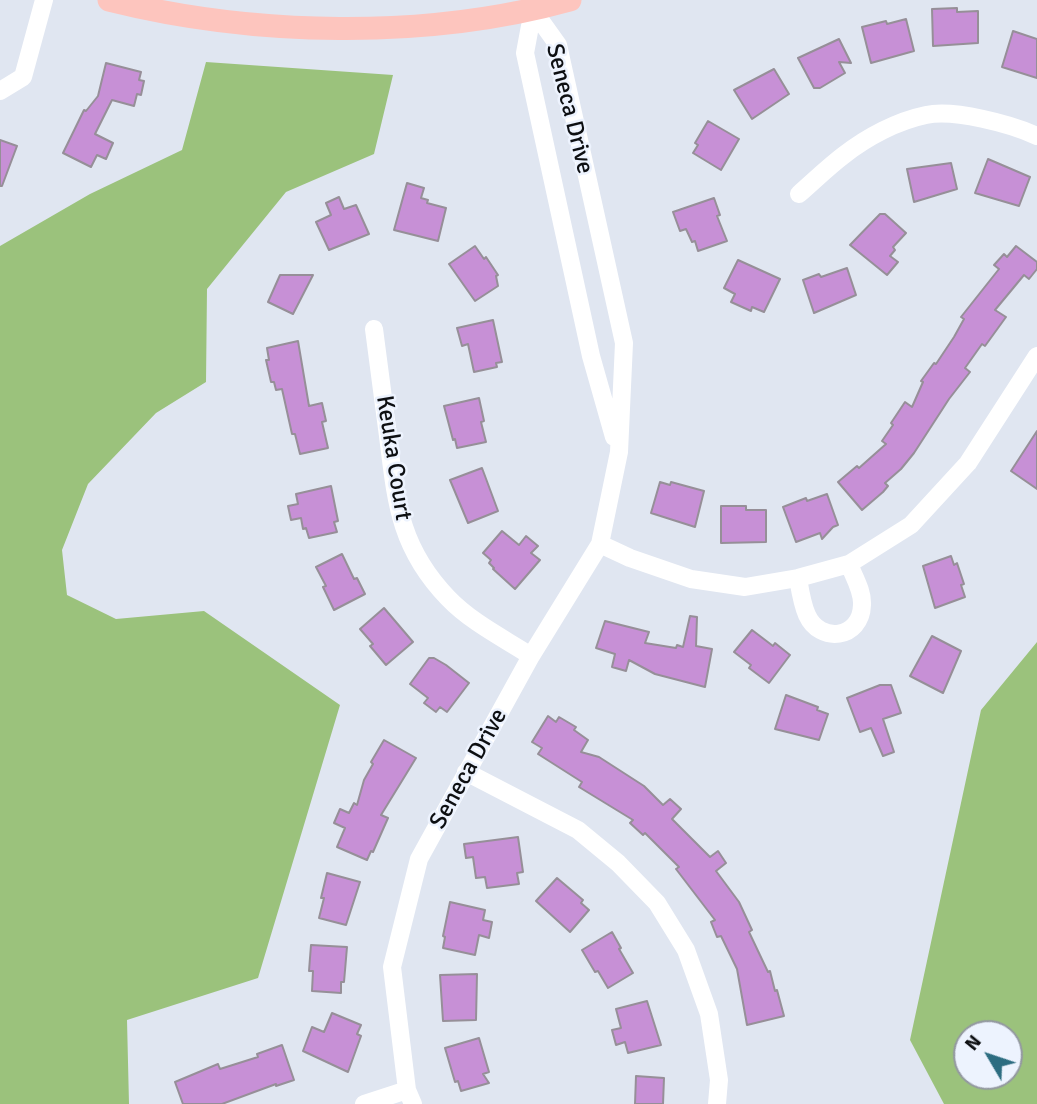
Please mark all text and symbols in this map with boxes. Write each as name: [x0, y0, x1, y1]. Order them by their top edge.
street label: Seneca Drive: [539, 41, 599, 177]
street label: Keuka Court: [369, 393, 417, 523]
street label: Seneca Drive: [424, 704, 514, 834]
north arrow: [953, 1020, 1023, 1090]
text: N: [960, 1030, 987, 1056]

